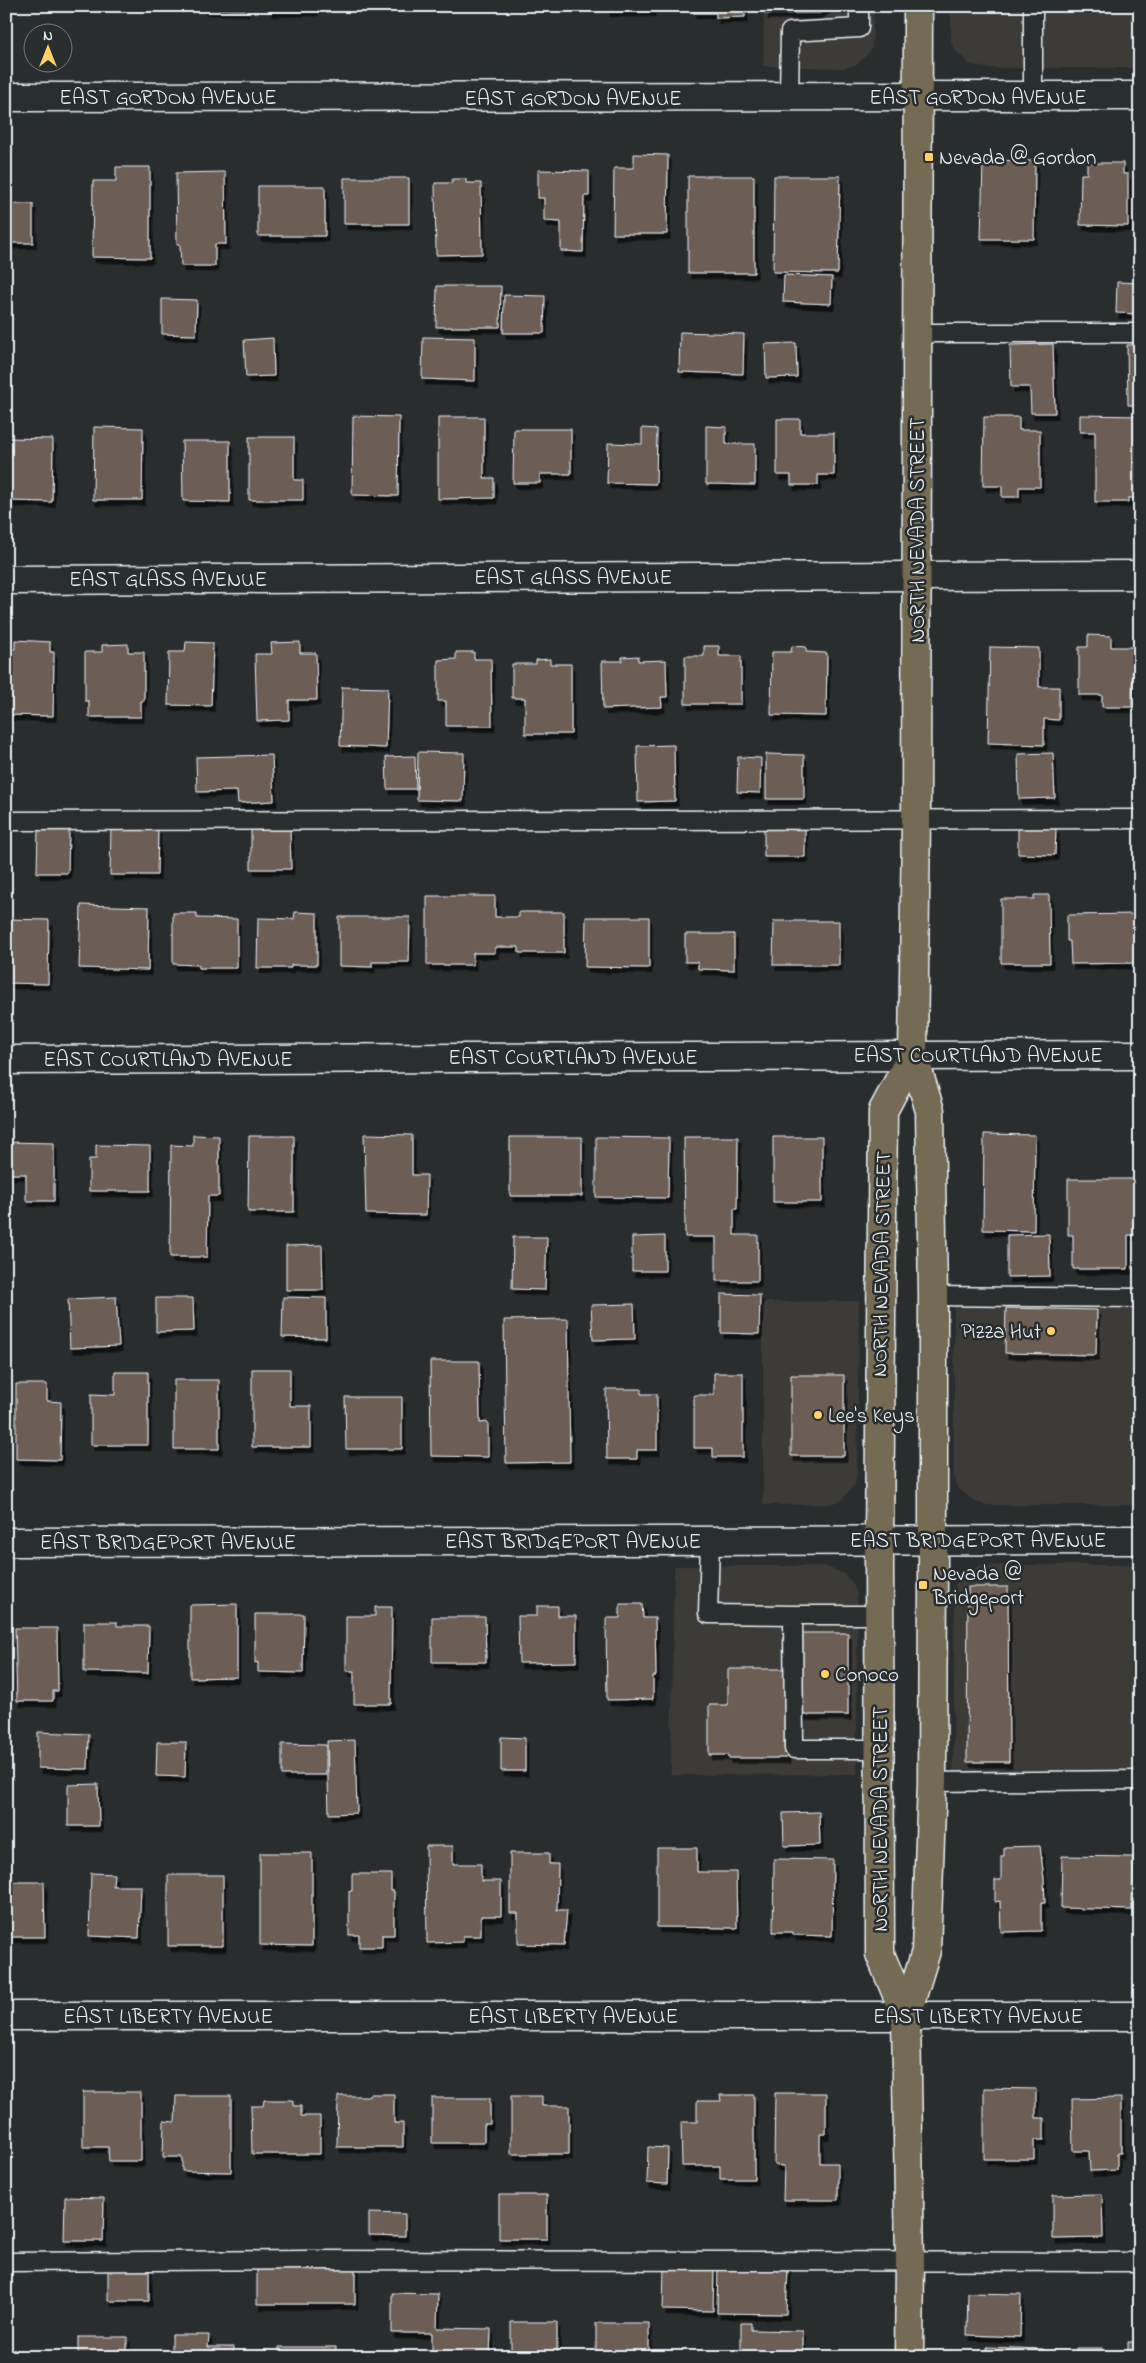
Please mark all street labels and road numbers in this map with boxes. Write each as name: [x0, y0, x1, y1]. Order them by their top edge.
street label: EAST GORDON AVENUE: [59, 84, 277, 114]
street label: EAST GORDON AVENUE: [869, 84, 1087, 114]
street label: EAST GORDON AVENUE: [464, 85, 682, 115]
street label: NORTH NEVADA STREET: [904, 417, 934, 643]
street label: EAST GLASS AVENUE: [474, 564, 672, 594]
street label: EAST GLASS AVENUE: [69, 566, 267, 596]
street label: EAST COURTLAND AVENUE: [853, 1042, 1103, 1072]
street label: EAST COURTLAND AVENUE: [448, 1044, 698, 1074]
street label: EAST COURTLAND AVENUE: [43, 1046, 293, 1076]
street label: NORTH NEVADA STREET: [866, 1151, 900, 1377]
street label: EAST BRIDGEPORT AVENUE: [850, 1527, 1106, 1557]
street label: EAST BRIDGEPORT AVENUE: [445, 1528, 701, 1558]
street label: EAST BRIDGEPORT AVENUE: [40, 1529, 296, 1559]
street label: NORTH NEVADA STREET: [867, 1706, 897, 1932]
street label: EAST LIBERTY AVENUE: [63, 2003, 273, 2033]
street label: EAST LIBERTY AVENUE: [468, 2003, 678, 2033]
street label: EAST LIBERTY AVENUE: [873, 2003, 1083, 2033]

